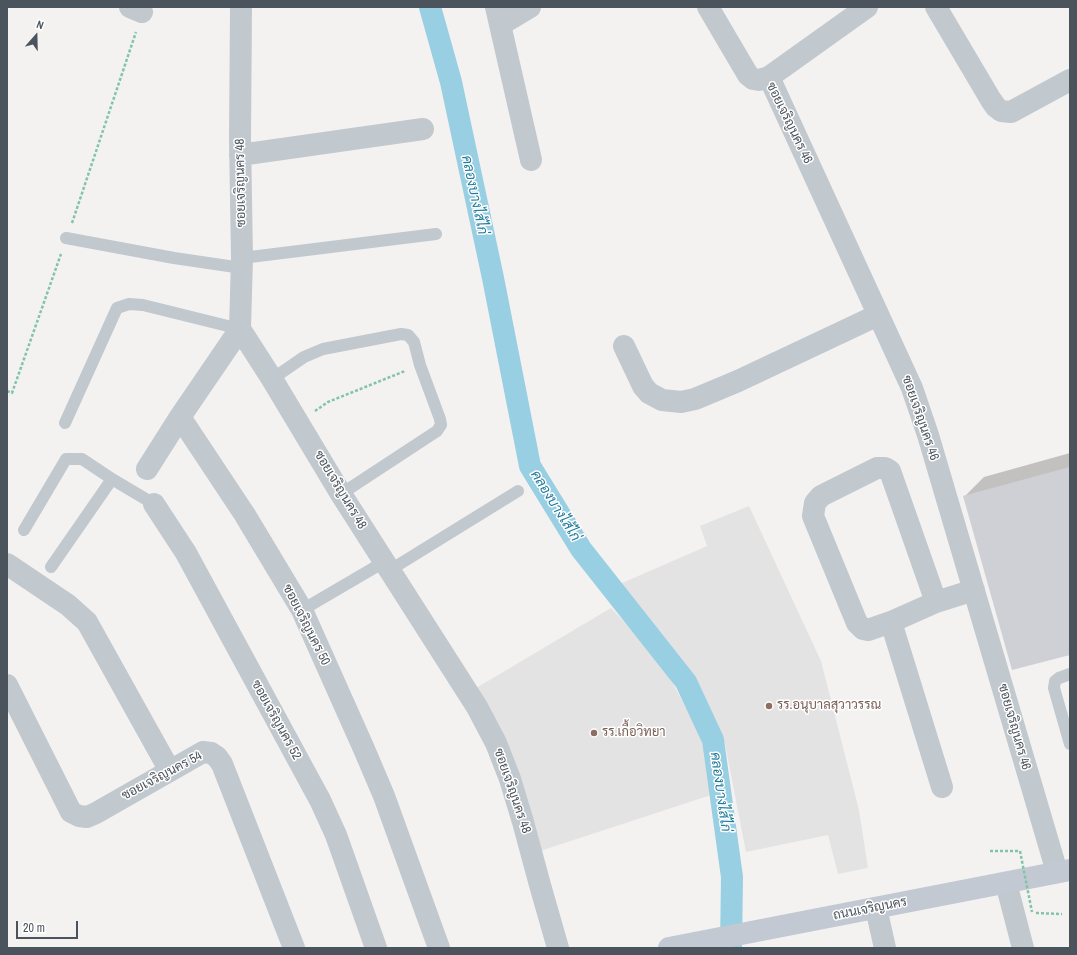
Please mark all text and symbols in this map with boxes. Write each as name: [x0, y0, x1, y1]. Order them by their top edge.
north arrow: [16, 16, 56, 56]
text: N: [35, 17, 46, 32]
street label: ซอยเจริญนคร 46: [763, 80, 815, 166]
street label: ซอยเจริญนคร 48: [232, 139, 250, 227]
water label: คลองบางไส้ไก่: [457, 154, 491, 236]
street label: ซอยเจริญนคร 46: [898, 374, 942, 462]
street label: ซอยเจริญนคร 48: [310, 448, 370, 532]
water label: คลองบางไส้ไก่: [527, 467, 583, 545]
street label: ซอยเจริญนคร 50: [279, 582, 333, 668]
street label: ซอยเจริญนคร 52: [248, 677, 304, 763]
street label: ซอยเจริญนคร 46: [994, 682, 1034, 772]
place label: รร.อนุบาลสุวาวรรณ: [777, 698, 881, 714]
marker: รร.อนุบาลสุวาวรรณ: [764, 701, 774, 711]
place label: รร.เกื้อวิทยา: [602, 725, 666, 741]
marker: รร.เกื้อวิทยา: [589, 728, 599, 738]
street label: ซอยเจริญนคร 48: [490, 747, 534, 835]
street label: ซอยเจริญนคร 54: [119, 748, 205, 804]
water label: คลองบางไส้ไก่: [706, 751, 734, 833]
street label: ถนนเจริญนคร: [832, 894, 908, 924]
scale bar: [18, 913, 80, 939]
text: 20 m: [23, 920, 45, 936]

